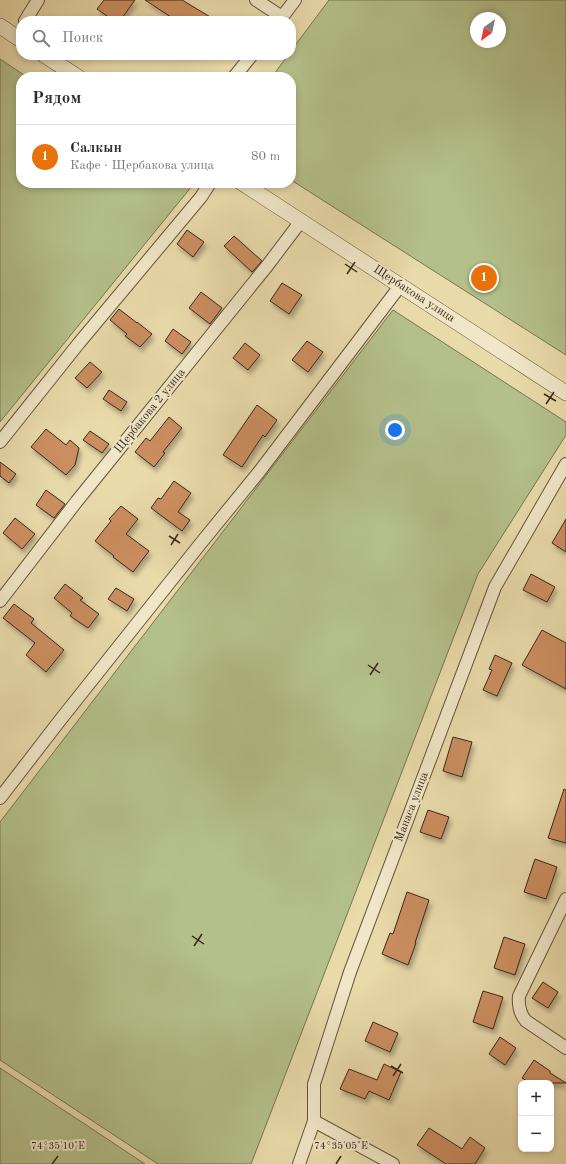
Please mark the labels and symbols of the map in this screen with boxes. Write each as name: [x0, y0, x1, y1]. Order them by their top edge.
north arrow: [470, 12, 506, 48]
street label: Щербакова улица: [371, 263, 457, 325]
pin: 1: [471, 263, 497, 293]
street label: Щербакова 2 улица: [112, 366, 188, 456]
your location: [385, 420, 405, 440]
street label: Манаса улица: [393, 770, 431, 844]
text: 74°35'10"E: [31, 1141, 85, 1151]
text: 74°35'05"E: [314, 1141, 368, 1151]

